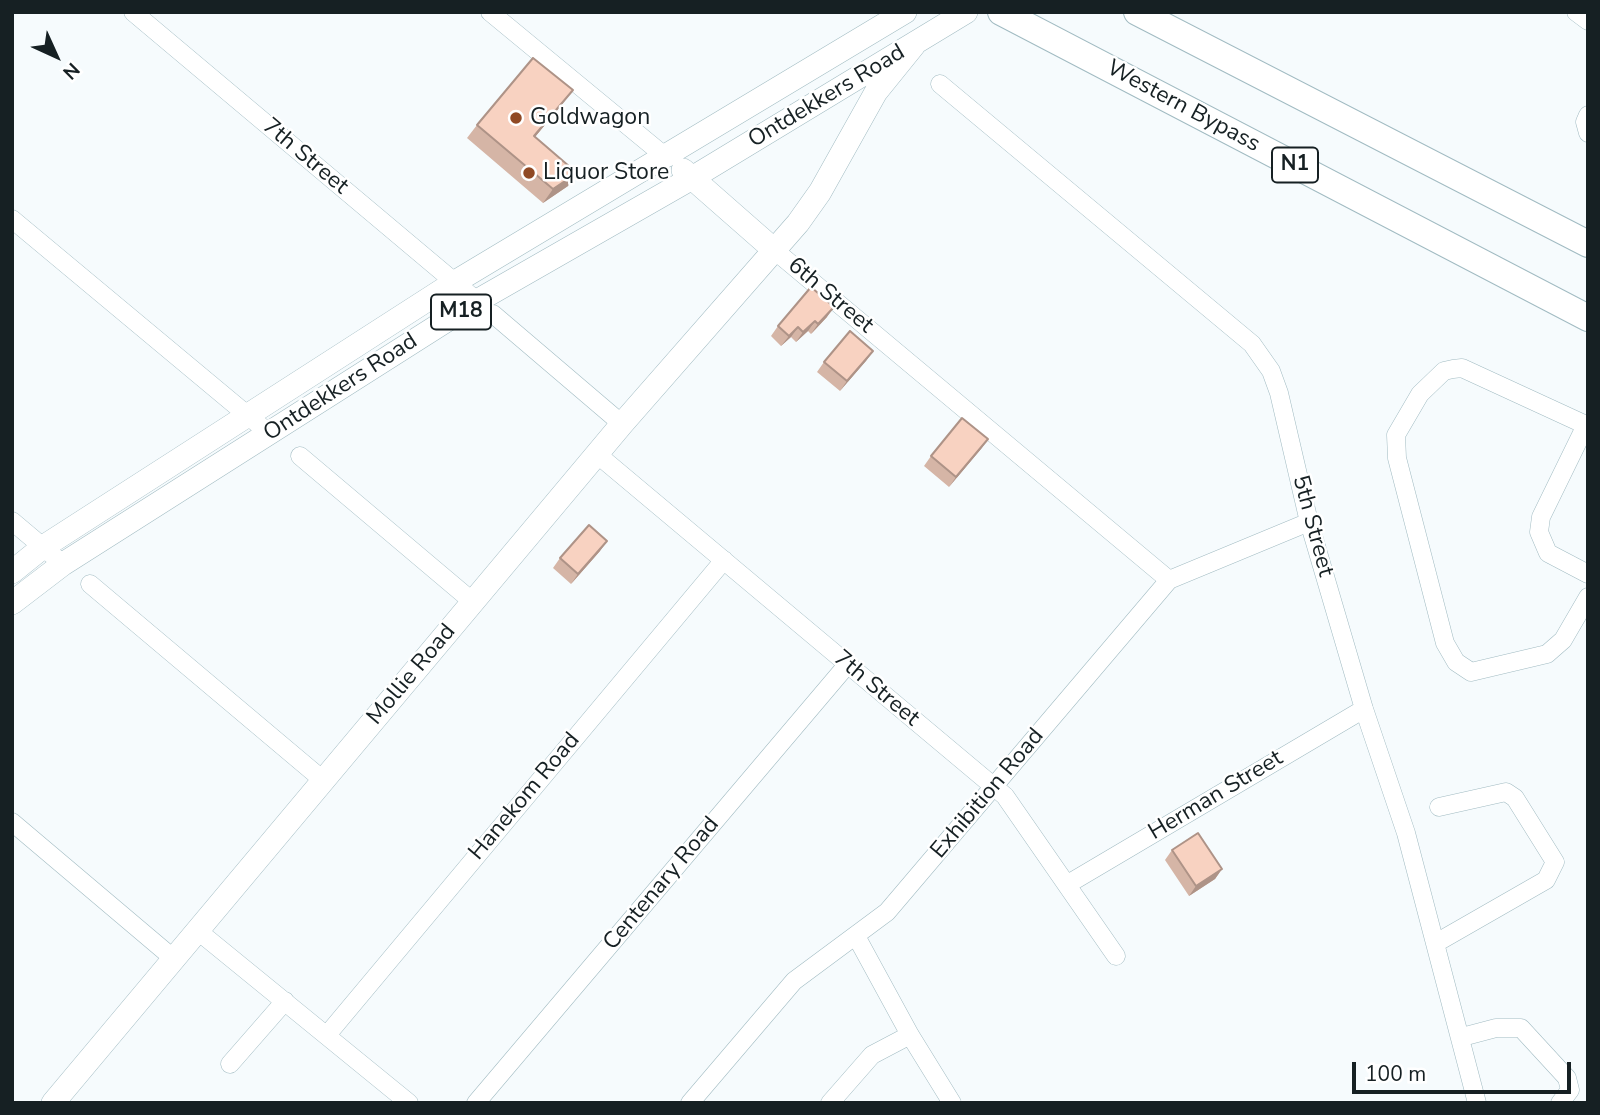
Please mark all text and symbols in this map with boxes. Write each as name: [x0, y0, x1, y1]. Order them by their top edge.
north arrow: [21, 21, 91, 91]
street label: Ontdekkers Road: [744, 39, 910, 155]
street label: Western Bypass: [1102, 55, 1264, 159]
text: N: [57, 57, 85, 85]
place label: Goldwagon: [530, 104, 650, 132]
marker: Goldwagon: [508, 110, 524, 126]
street label: 7th Street: [256, 113, 354, 201]
road number: N1: [1272, 148, 1318, 182]
place label: Liquor Store: [543, 159, 669, 187]
marker: Liquor Store: [521, 165, 537, 181]
street label: 6th Street: [781, 252, 879, 340]
road number: M18: [431, 294, 491, 330]
street label: Ontdekkers Road: [259, 328, 423, 448]
street label: 5th Street: [1285, 472, 1339, 580]
street label: Mollie Road: [362, 619, 462, 731]
street label: 7th Street: [827, 645, 925, 733]
street label: Exhibition Road: [926, 723, 1050, 865]
street label: Hanekom Road: [464, 728, 586, 866]
street label: Herman Street: [1144, 745, 1288, 847]
street label: Centenary Road: [598, 812, 726, 956]
scale bar: [1355, 1048, 1574, 1092]
text: 100 m: [1365, 1060, 1426, 1088]

